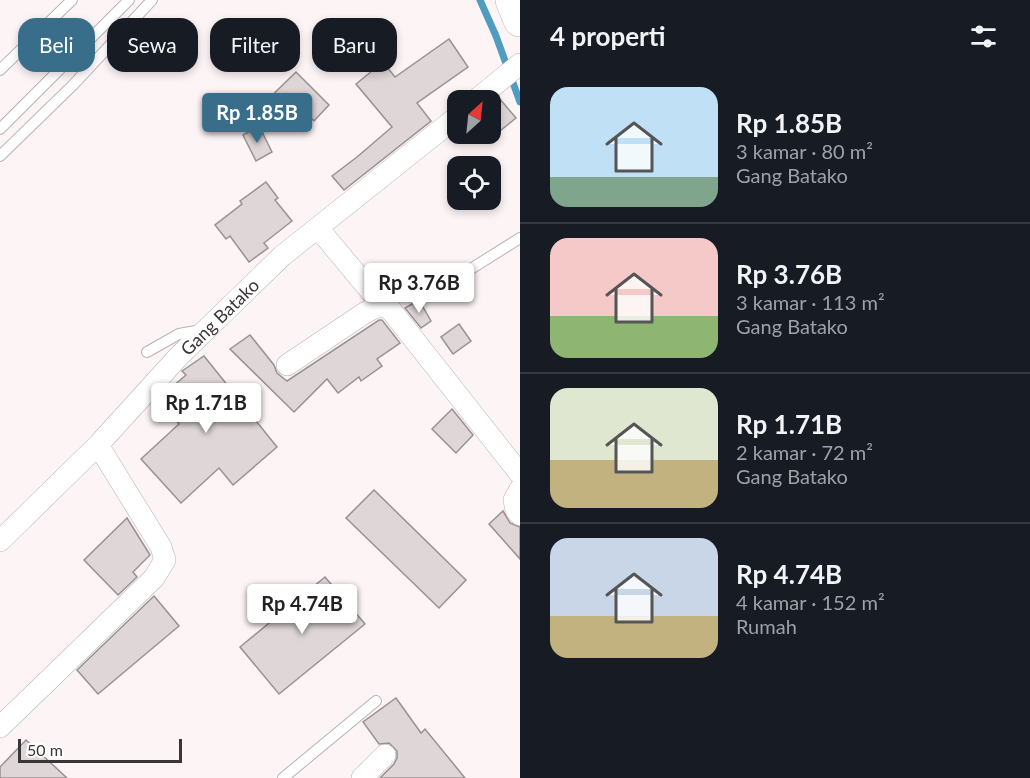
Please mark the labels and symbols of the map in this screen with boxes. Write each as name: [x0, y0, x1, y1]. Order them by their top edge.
north arrow: [447, 90, 501, 144]
pin: Rp 1.85B: [195, 93, 319, 144]
pin: Rp 3.76B: [357, 263, 481, 314]
street label: Gang Batako: [176, 274, 263, 360]
pin: Rp 1.71B: [144, 383, 268, 434]
pin: Rp 4.74B: [240, 584, 364, 635]
scale bar: [18, 736, 182, 764]

